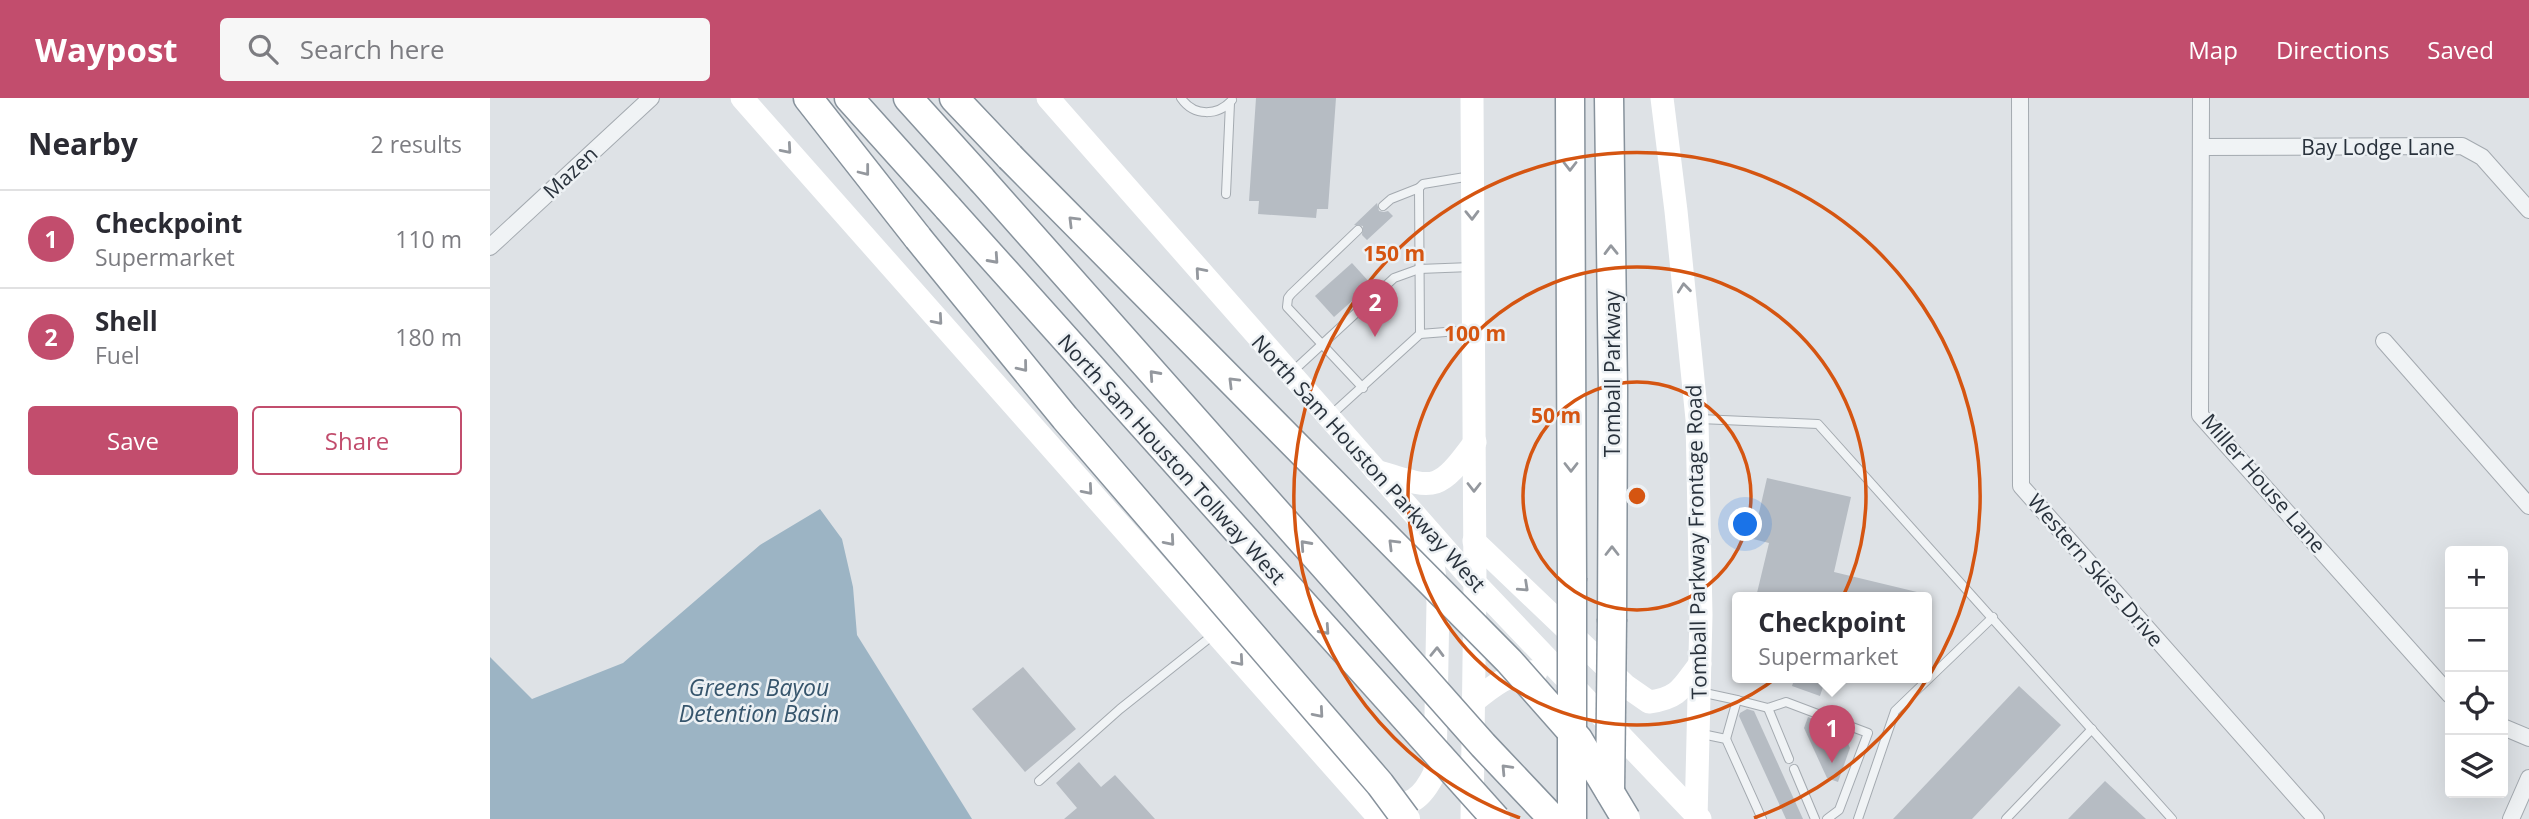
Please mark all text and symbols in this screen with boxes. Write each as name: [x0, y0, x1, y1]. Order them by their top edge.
search box: [220, 18, 710, 81]
text: Waypost: [35, 27, 178, 72]
icon: search: [244, 30, 282, 68]
text: Search here: [300, 31, 445, 67]
text: Map: [2188, 33, 2238, 66]
text: Directions: [2276, 33, 2389, 66]
text: Saved: [2427, 33, 2494, 66]
text: Nearby: [28, 123, 138, 164]
text: 2 results: [371, 128, 462, 160]
street label: Bay Lodge Lane: [2301, 133, 2455, 161]
street label: Mazen: [537, 140, 603, 204]
one-way arrow: [779, 141, 791, 154]
one-way arrow: [1562, 161, 1578, 172]
one-way arrow: [857, 163, 870, 175]
text: Checkpoint: [95, 205, 242, 241]
one-way arrow: [1464, 210, 1480, 221]
one-way arrow: [1068, 216, 1081, 229]
text: 1: [44, 223, 58, 255]
text: 110 m: [395, 223, 462, 255]
text: 150 m: [1363, 239, 1425, 267]
text: Supermarket: [95, 241, 235, 273]
one-way arrow: [1603, 244, 1619, 255]
one-way arrow: [985, 251, 998, 264]
one-way arrow: [1196, 267, 1208, 280]
pin: 2: [1352, 279, 1398, 337]
one-way arrow: [1677, 282, 1692, 293]
street label: Tomball Parkway: [1598, 290, 1626, 457]
text: Shell: [95, 303, 158, 339]
one-way arrow: [930, 311, 942, 324]
text: 100 m: [1444, 319, 1506, 347]
text: 2: [44, 321, 58, 353]
text: 180 m: [395, 321, 462, 353]
street label: North Sam Houston Tollway West: [1052, 328, 1292, 590]
street label: North Sam Houston Parkway West: [1246, 328, 1492, 598]
text: Fuel: [95, 339, 140, 371]
one-way arrow: [1015, 359, 1028, 371]
one-way arrow: [1150, 370, 1162, 383]
one-way arrow: [1228, 378, 1241, 391]
street label: Tomball Parkway Frontage Road: [1679, 384, 1713, 700]
text: 50 m: [1531, 401, 1581, 429]
button: Save: [28, 406, 238, 475]
button: Share: [252, 406, 462, 475]
street label: Miller House Lane: [2196, 407, 2332, 559]
one-way arrow: [1564, 462, 1579, 473]
one-way arrow: [1080, 482, 1093, 495]
one-way arrow: [1466, 483, 1482, 493]
centre of rings: [1625, 484, 1649, 508]
street label: Western Skies Drive: [2022, 488, 2170, 652]
your location: [1728, 507, 1762, 541]
one-way arrow: [1162, 532, 1174, 545]
one-way arrow: [1301, 540, 1313, 553]
one-way arrow: [1389, 540, 1401, 552]
one-way arrow: [1604, 545, 1620, 556]
map controls: [2445, 546, 2508, 798]
button: +: [2445, 546, 2508, 609]
one-way arrow: [1516, 579, 1529, 592]
popup: [1732, 592, 1932, 683]
text: Checkpoint: [1758, 604, 1906, 640]
button: −: [2445, 609, 2508, 672]
one-way arrow: [1317, 621, 1329, 634]
text: Supermarket: [1758, 640, 1898, 672]
one-way arrow: [1430, 647, 1445, 658]
one-way arrow: [1231, 652, 1243, 665]
water label: Greens Bayou Detention Basin: [679, 671, 839, 729]
button: locate: [2445, 672, 2508, 735]
one-way arrow: [1311, 705, 1323, 718]
pin: 1: [1809, 705, 1855, 763]
button: layers: [2445, 735, 2508, 798]
one-way arrow: [1501, 765, 1514, 778]

